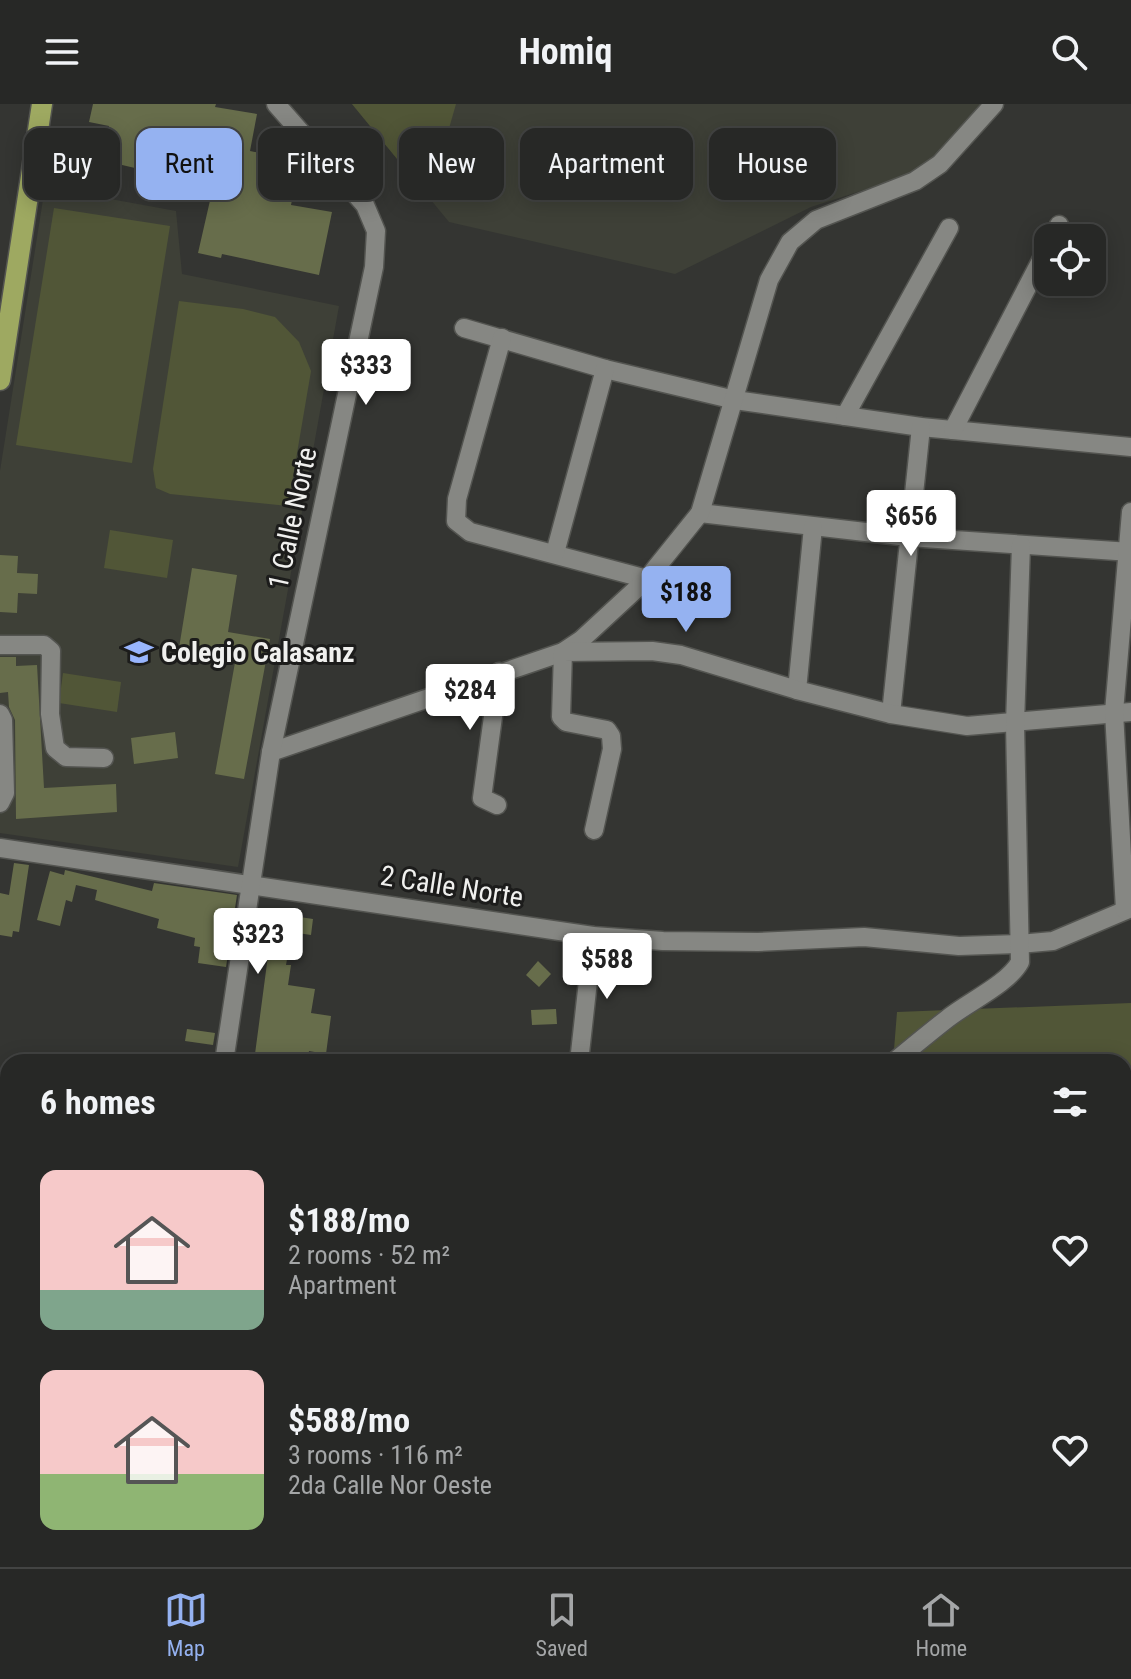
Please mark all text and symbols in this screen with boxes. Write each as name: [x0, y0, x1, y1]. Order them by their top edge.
icon: menu: [40, 30, 84, 74]
icon: search: [1047, 30, 1091, 74]
text: Homiq: [519, 31, 612, 73]
chip: Buy: [24, 128, 120, 200]
chip: Rent: [136, 128, 242, 200]
chip: Filters: [258, 128, 383, 200]
chip: New: [399, 128, 504, 200]
chip: Apartment: [520, 128, 693, 200]
chip: House: [709, 128, 836, 200]
map controls: [1034, 224, 1106, 296]
button: locate: [1034, 224, 1106, 296]
pin: $333: [319, 339, 413, 407]
text: $333: [340, 350, 392, 380]
street label: 1 Calle Norte: [261, 444, 324, 592]
pin: $656: [864, 490, 958, 558]
text: $656: [885, 501, 937, 531]
pin: $188: [639, 566, 733, 634]
text: $188: [660, 577, 712, 607]
place label: Colegio Calasanz: [161, 636, 355, 669]
school or university icon: Colegio Calasanz: [124, 637, 154, 667]
pin: $284: [423, 664, 517, 732]
text: $284: [444, 675, 496, 705]
street label: 2 Calle Norte: [378, 859, 526, 914]
pin: $323: [211, 908, 305, 976]
text: $323: [232, 919, 284, 949]
pin: $588: [560, 933, 654, 1001]
text: $588: [581, 944, 633, 974]
icon: filters: [1048, 1080, 1092, 1124]
text: 6 homes: [40, 1082, 156, 1122]
text: $188/mo: [288, 1200, 410, 1240]
icon: home: [104, 1202, 200, 1298]
icon: heart: [1048, 1228, 1092, 1272]
text: 2 rooms · 52 m²: [288, 1240, 450, 1270]
text: Apartment: [288, 1270, 397, 1300]
text: $588/mo: [288, 1400, 410, 1440]
icon: home: [104, 1402, 200, 1498]
icon: heart: [1048, 1428, 1092, 1472]
text: 3 rooms · 116 m²: [288, 1440, 463, 1470]
text: 2da Calle Nor Oeste: [288, 1470, 492, 1500]
tab: Map: [164, 1588, 208, 1661]
tab: Saved: [536, 1588, 588, 1661]
tab: Home: [916, 1588, 967, 1661]

